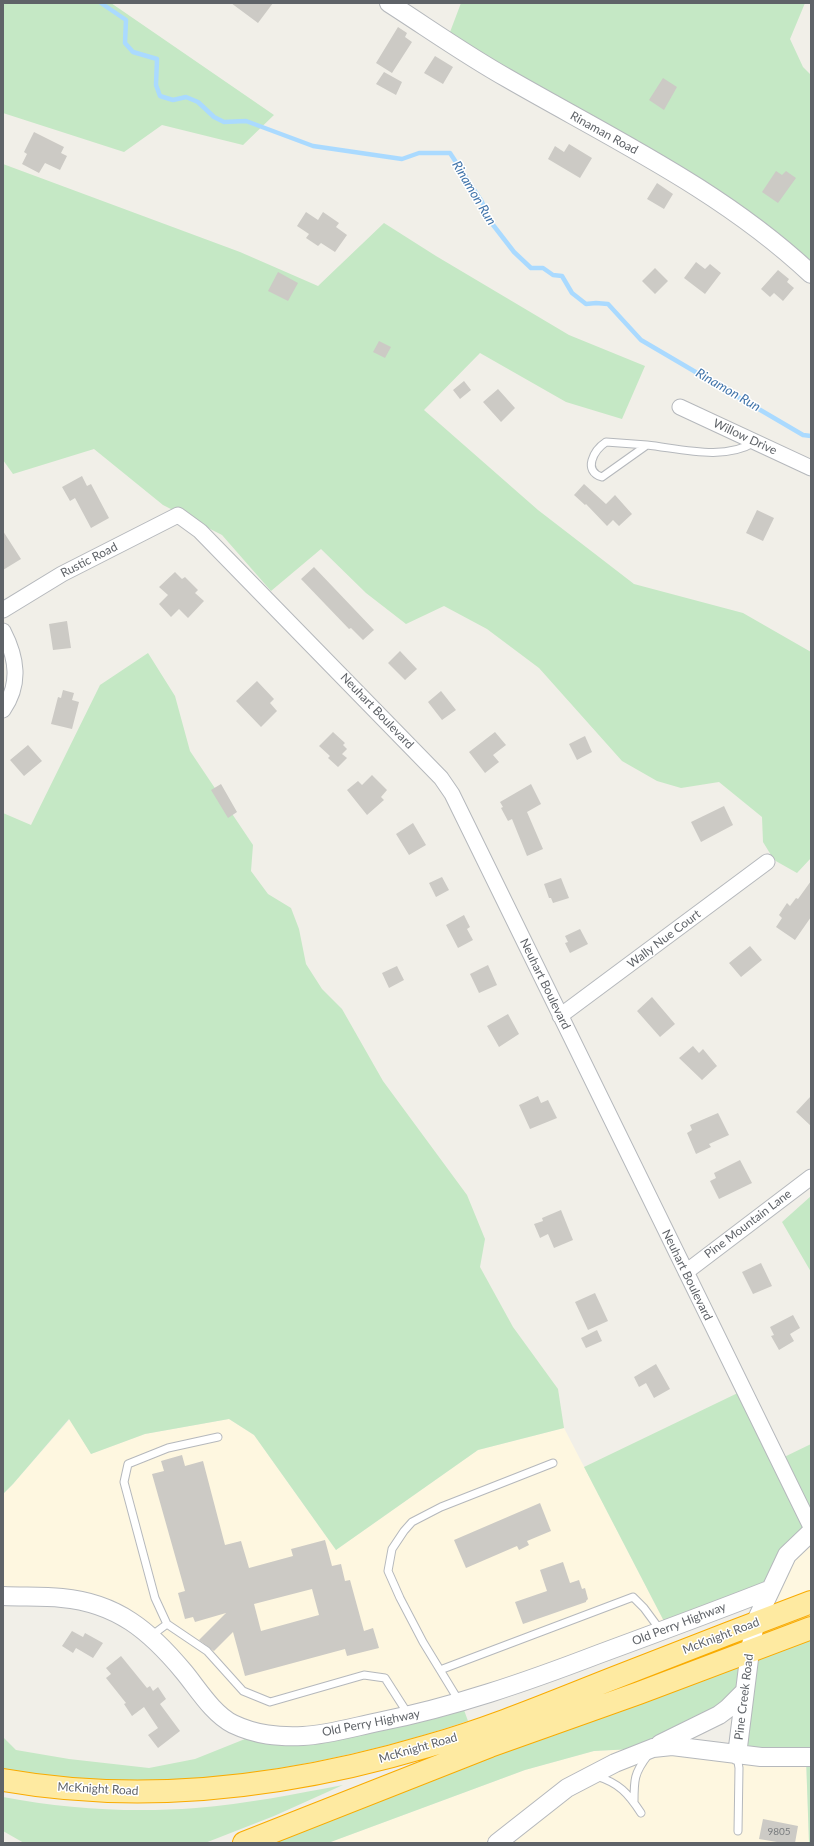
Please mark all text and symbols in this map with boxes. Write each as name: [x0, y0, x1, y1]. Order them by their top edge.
street label: Rinaman Road: [568, 108, 640, 158]
water label: Rinamon Run: [449, 158, 499, 228]
water label: Rinamon Run: [693, 365, 763, 415]
street label: Willow Drive: [711, 416, 779, 458]
street label: Rustic Road: [58, 540, 120, 580]
street label: Neuhart Boulevard: [337, 670, 417, 752]
street label: Wally Nue Court: [625, 907, 703, 971]
street label: Neuhart Boulevard: [517, 936, 573, 1032]
street label: Pine Mountain Lane: [702, 1187, 794, 1261]
street label: Neuhart Boulevard: [659, 1227, 715, 1323]
street label: Old Perry Highway: [630, 1599, 728, 1649]
street label: McKnight Road: [681, 1615, 761, 1657]
street label: Pine Creek Road: [732, 1653, 756, 1741]
street label: Old Perry Highway: [321, 1706, 421, 1740]
street label: McKnight Road: [377, 1730, 459, 1766]
street label: McKnight Road: [57, 1780, 139, 1798]
house number: 9805: [767, 1826, 791, 1838]

